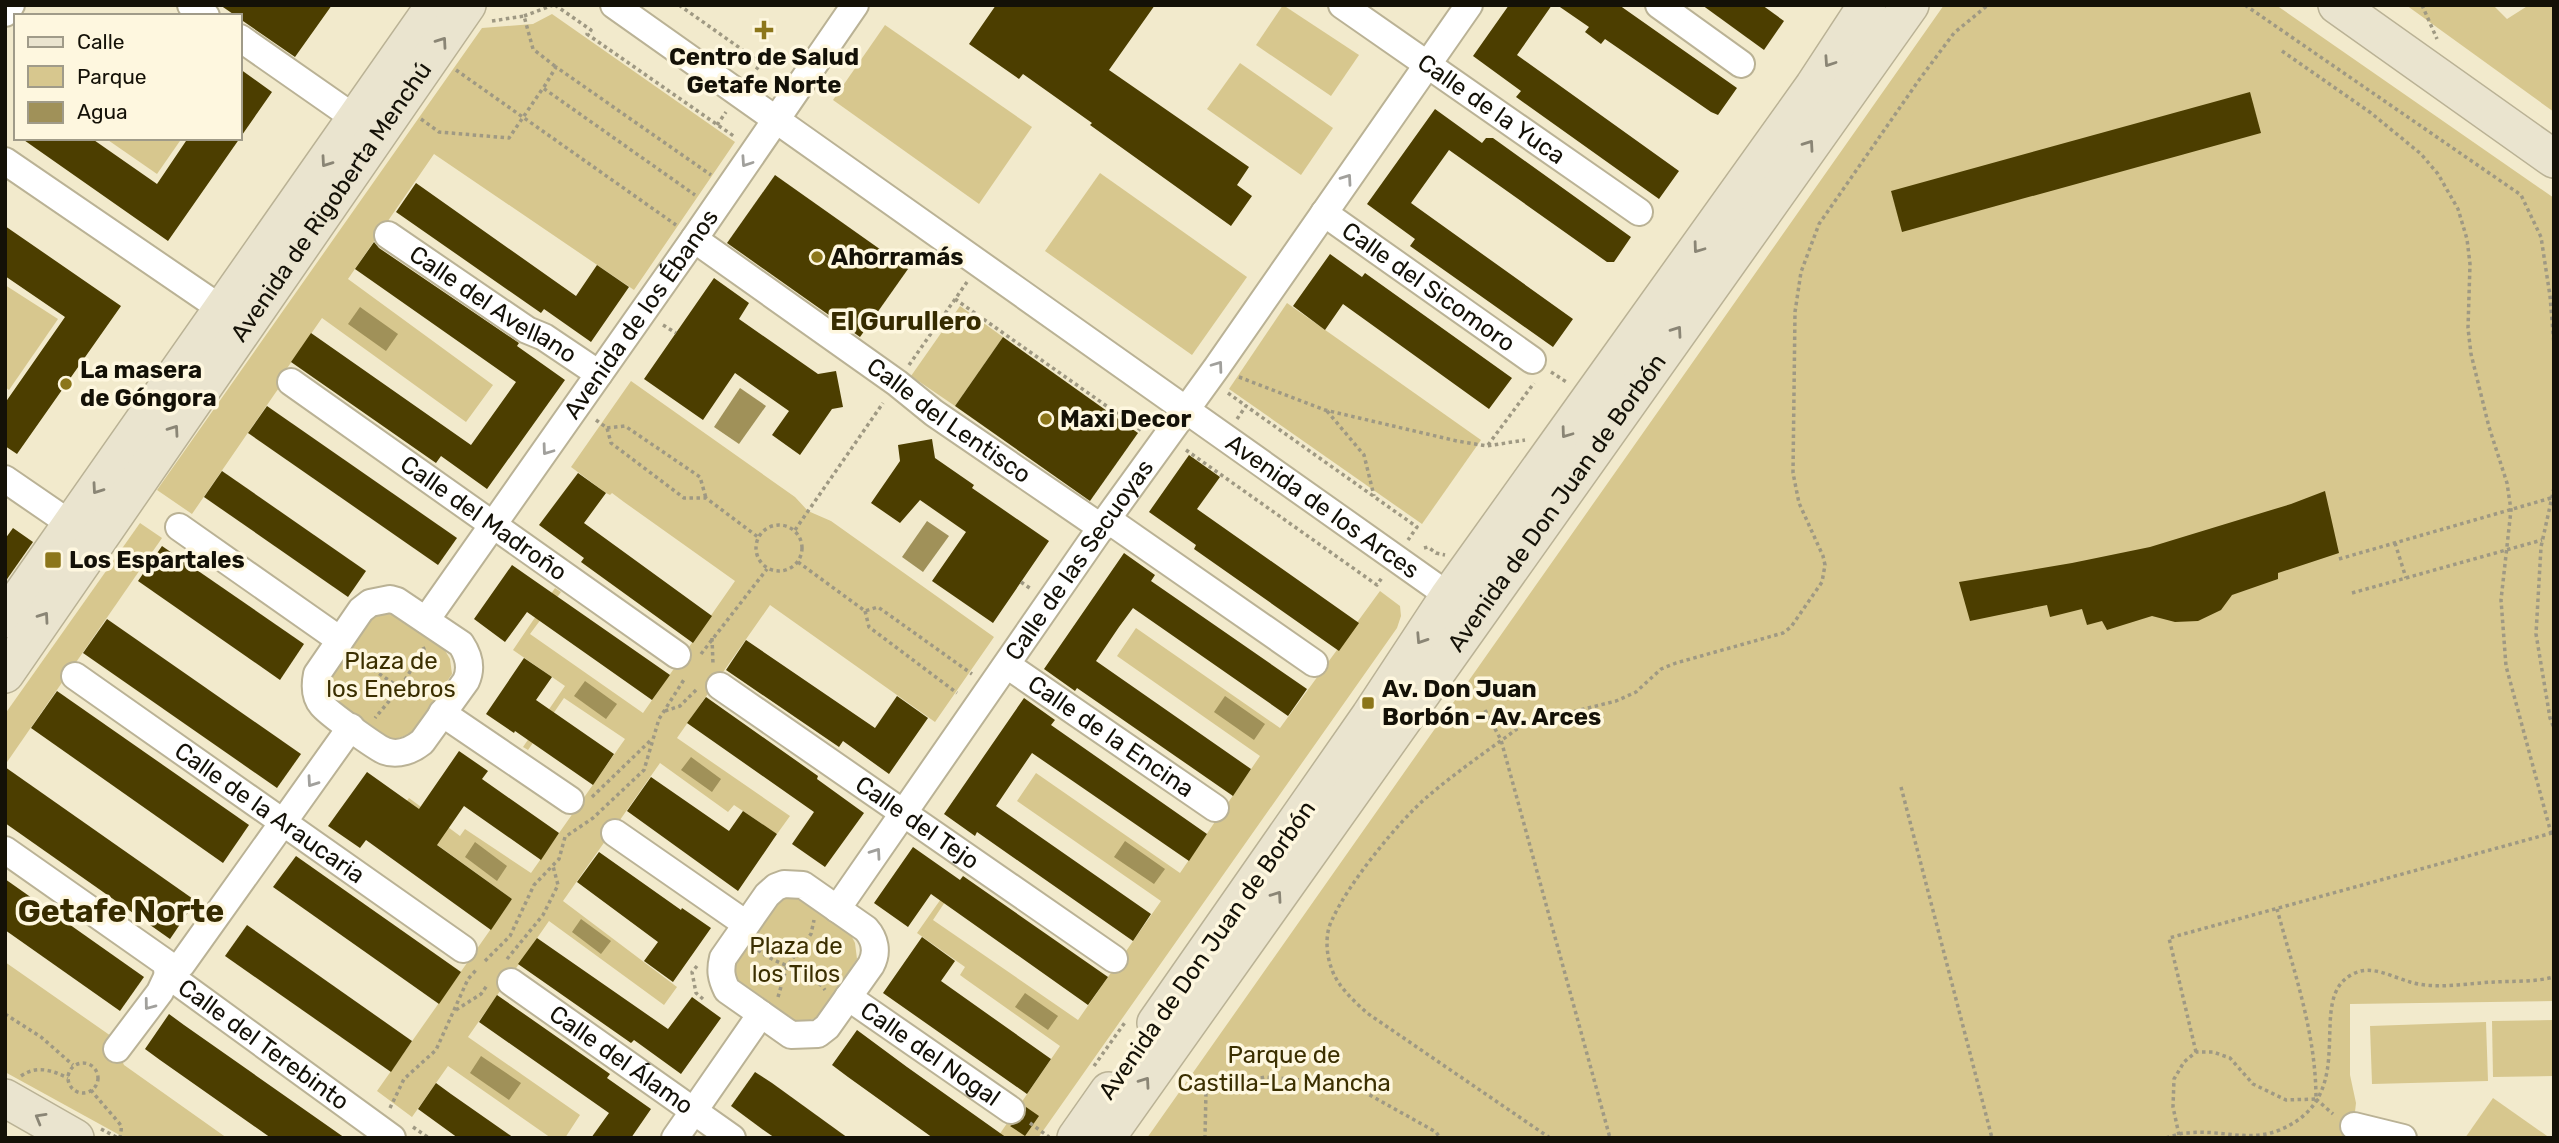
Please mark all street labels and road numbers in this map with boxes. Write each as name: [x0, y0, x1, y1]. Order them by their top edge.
street label: Calle de la Yuca: [1412, 48, 1570, 170]
street label: Avenida de Rigoberta Menchú: [225, 57, 437, 347]
street label: Avenida de los Ébanos: [558, 204, 724, 424]
street label: Calle del Sicomoro: [1337, 216, 1520, 358]
street label: Calle del Avellano: [404, 240, 582, 369]
street label: Avenida de Don Juan de Borbón: [1442, 349, 1672, 657]
street label: Calle del Lentisco: [862, 352, 1036, 489]
street label: Avenida de los Arces: [1220, 429, 1424, 584]
street label: Calle del Madroño: [395, 450, 572, 587]
street label: Calle de las Secuoyas: [999, 454, 1159, 666]
street label: Calle de la Encina: [1023, 670, 1199, 803]
street label: Calle de la Araucaria: [169, 737, 370, 889]
street label: Calle del Tejo: [850, 770, 984, 875]
street label: Avenida de Don Juan de Borbón: [1093, 795, 1321, 1105]
street label: Calle del Terebinto: [173, 973, 354, 1116]
street label: Calle del Nogal: [855, 996, 1005, 1112]
street label: Calle del Álamo: [544, 1000, 699, 1120]

